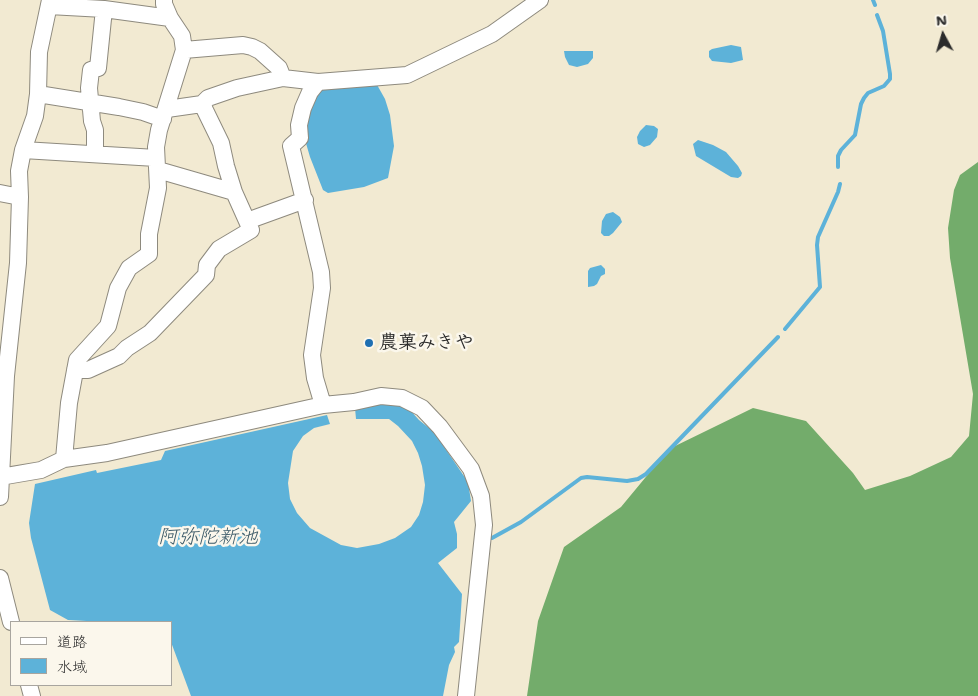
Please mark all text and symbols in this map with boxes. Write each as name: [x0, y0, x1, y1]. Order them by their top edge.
north arrow: [918, 10, 968, 60]
text: N: [935, 11, 948, 30]
place label: 農菓みきや: [379, 332, 474, 354]
marker: 農菓みきや: [363, 337, 375, 349]
water label: 阿弥陀新池: [158, 526, 258, 550]
legend: [10, 621, 172, 686]
text: 道路: [57, 632, 87, 652]
text: 水域: [57, 657, 87, 677]

